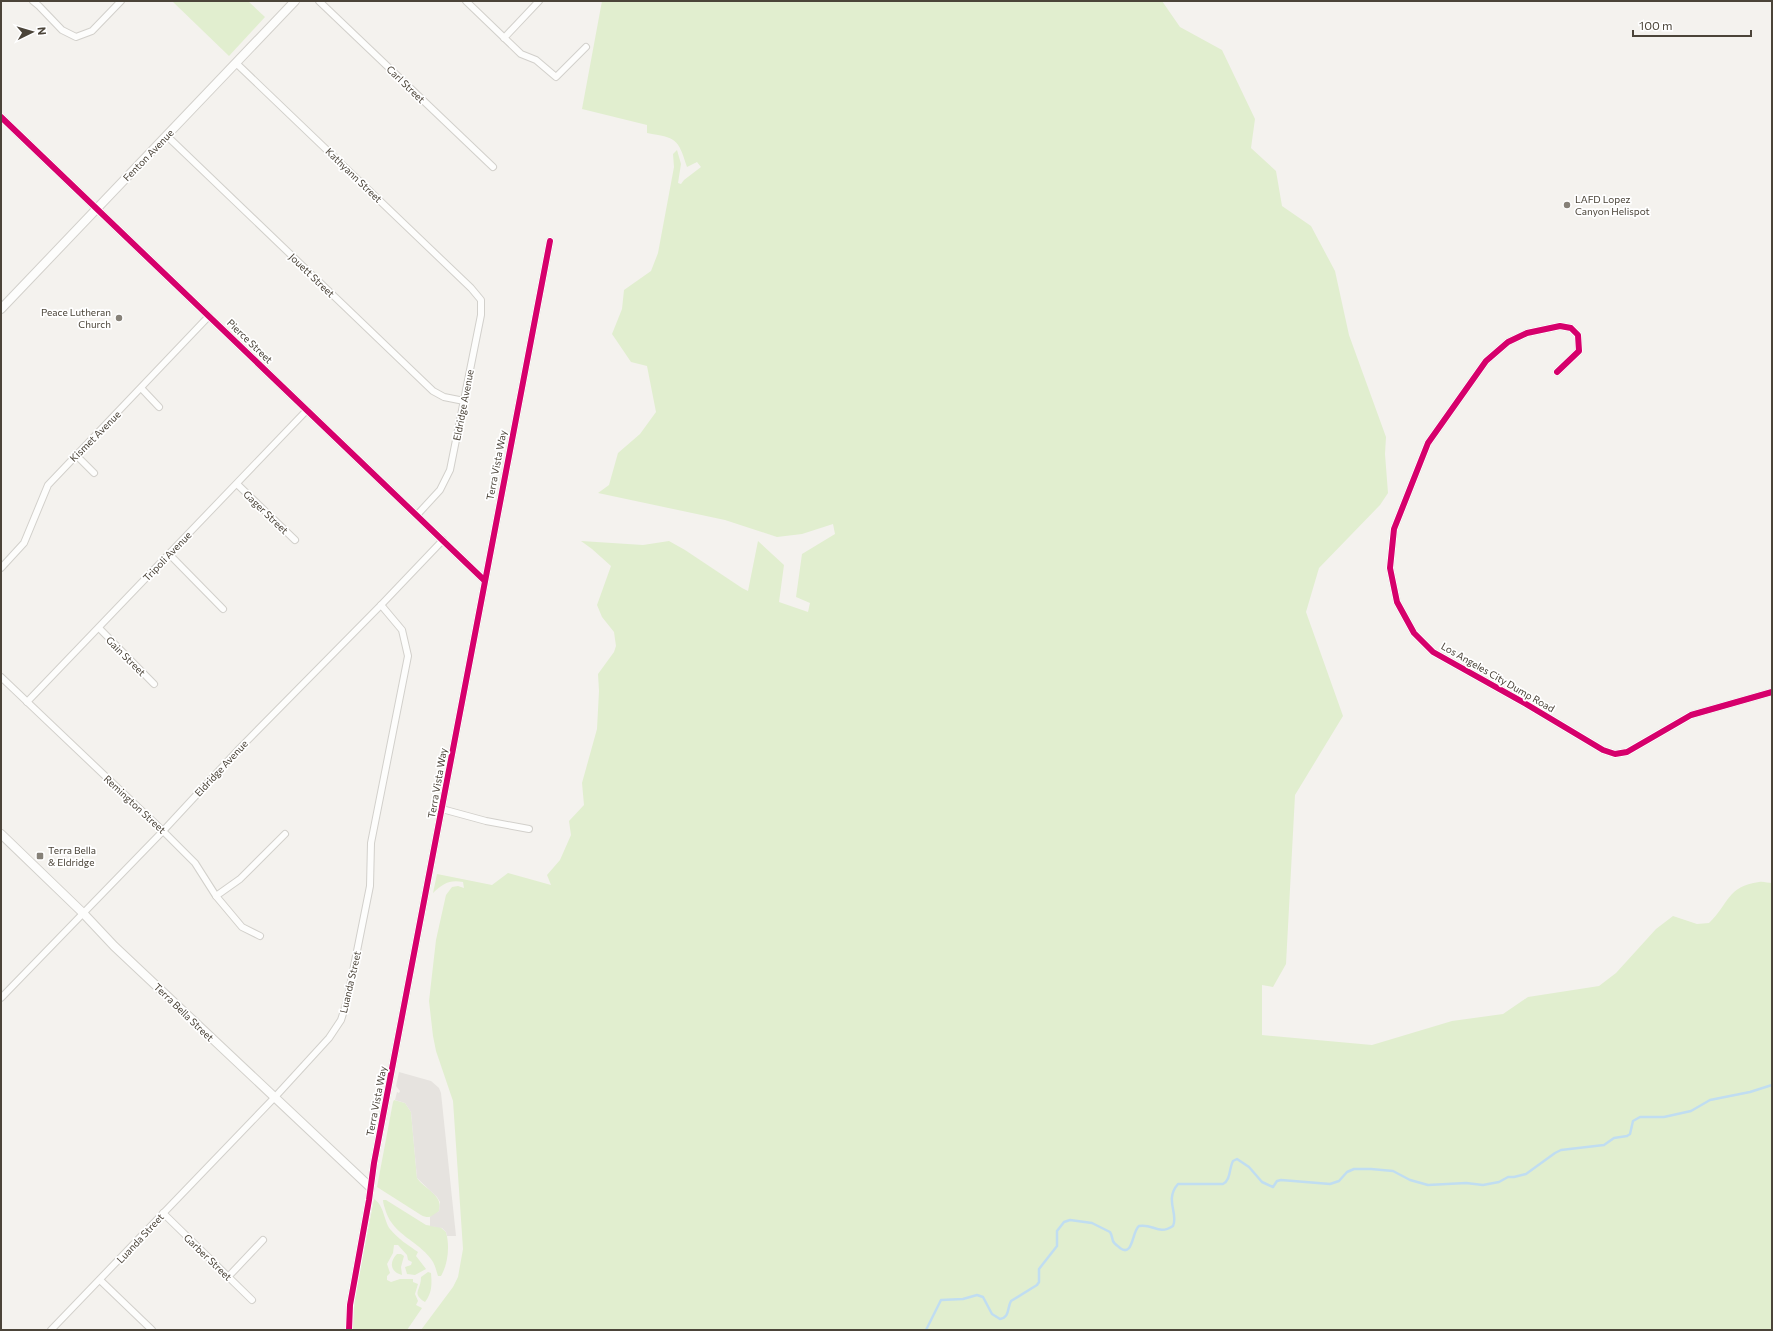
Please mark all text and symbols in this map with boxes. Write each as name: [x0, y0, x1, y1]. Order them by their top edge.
north arrow: [12, 12, 52, 52]
scale bar: [1633, 12, 1751, 38]
text: 100 m: [1639, 18, 1673, 32]
text: N: [36, 26, 49, 36]
street label: Carl Street: [384, 63, 428, 105]
street label: Fenton Avenue: [120, 127, 176, 183]
street label: Kathyann Street: [323, 145, 385, 205]
place label: LAFD Lopez Canyon Helispot: [1575, 193, 1650, 217]
marker: LAFD Lopez Canyon Helispot: [1562, 200, 1572, 210]
street label: Jouett Street: [287, 251, 337, 299]
place label: Peace Lutheran Church: [41, 306, 111, 330]
marker: Peace Lutheran Church: [114, 313, 124, 323]
street label: Pierce Street: [225, 316, 275, 366]
street label: Eldridge Avenue: [450, 368, 476, 442]
street label: Kismet Avenue: [67, 408, 123, 464]
street label: Terra Vista Way: [483, 429, 509, 501]
street label: Gager Street: [241, 488, 291, 536]
street label: Tripoli Avenue: [140, 529, 194, 583]
street label: Gain Street: [104, 634, 148, 678]
street label: Los Angeles City Dump Road: [1439, 640, 1557, 715]
street label: Eldridge Avenue: [192, 737, 250, 799]
street label: Terra Vista Way: [425, 747, 449, 819]
street label: Remington Street: [102, 772, 168, 836]
place label: Terra Bella & Eldridge: [48, 844, 96, 868]
marker: Terra Bella & Eldridge: [35, 851, 45, 861]
street label: Luanda Street: [337, 950, 363, 1014]
street label: Terra Bella Street: [152, 981, 216, 1043]
street label: Terra Vista Way: [363, 1065, 389, 1137]
street label: Luanda Street: [114, 1211, 166, 1265]
street label: Garber Street: [182, 1231, 234, 1283]

